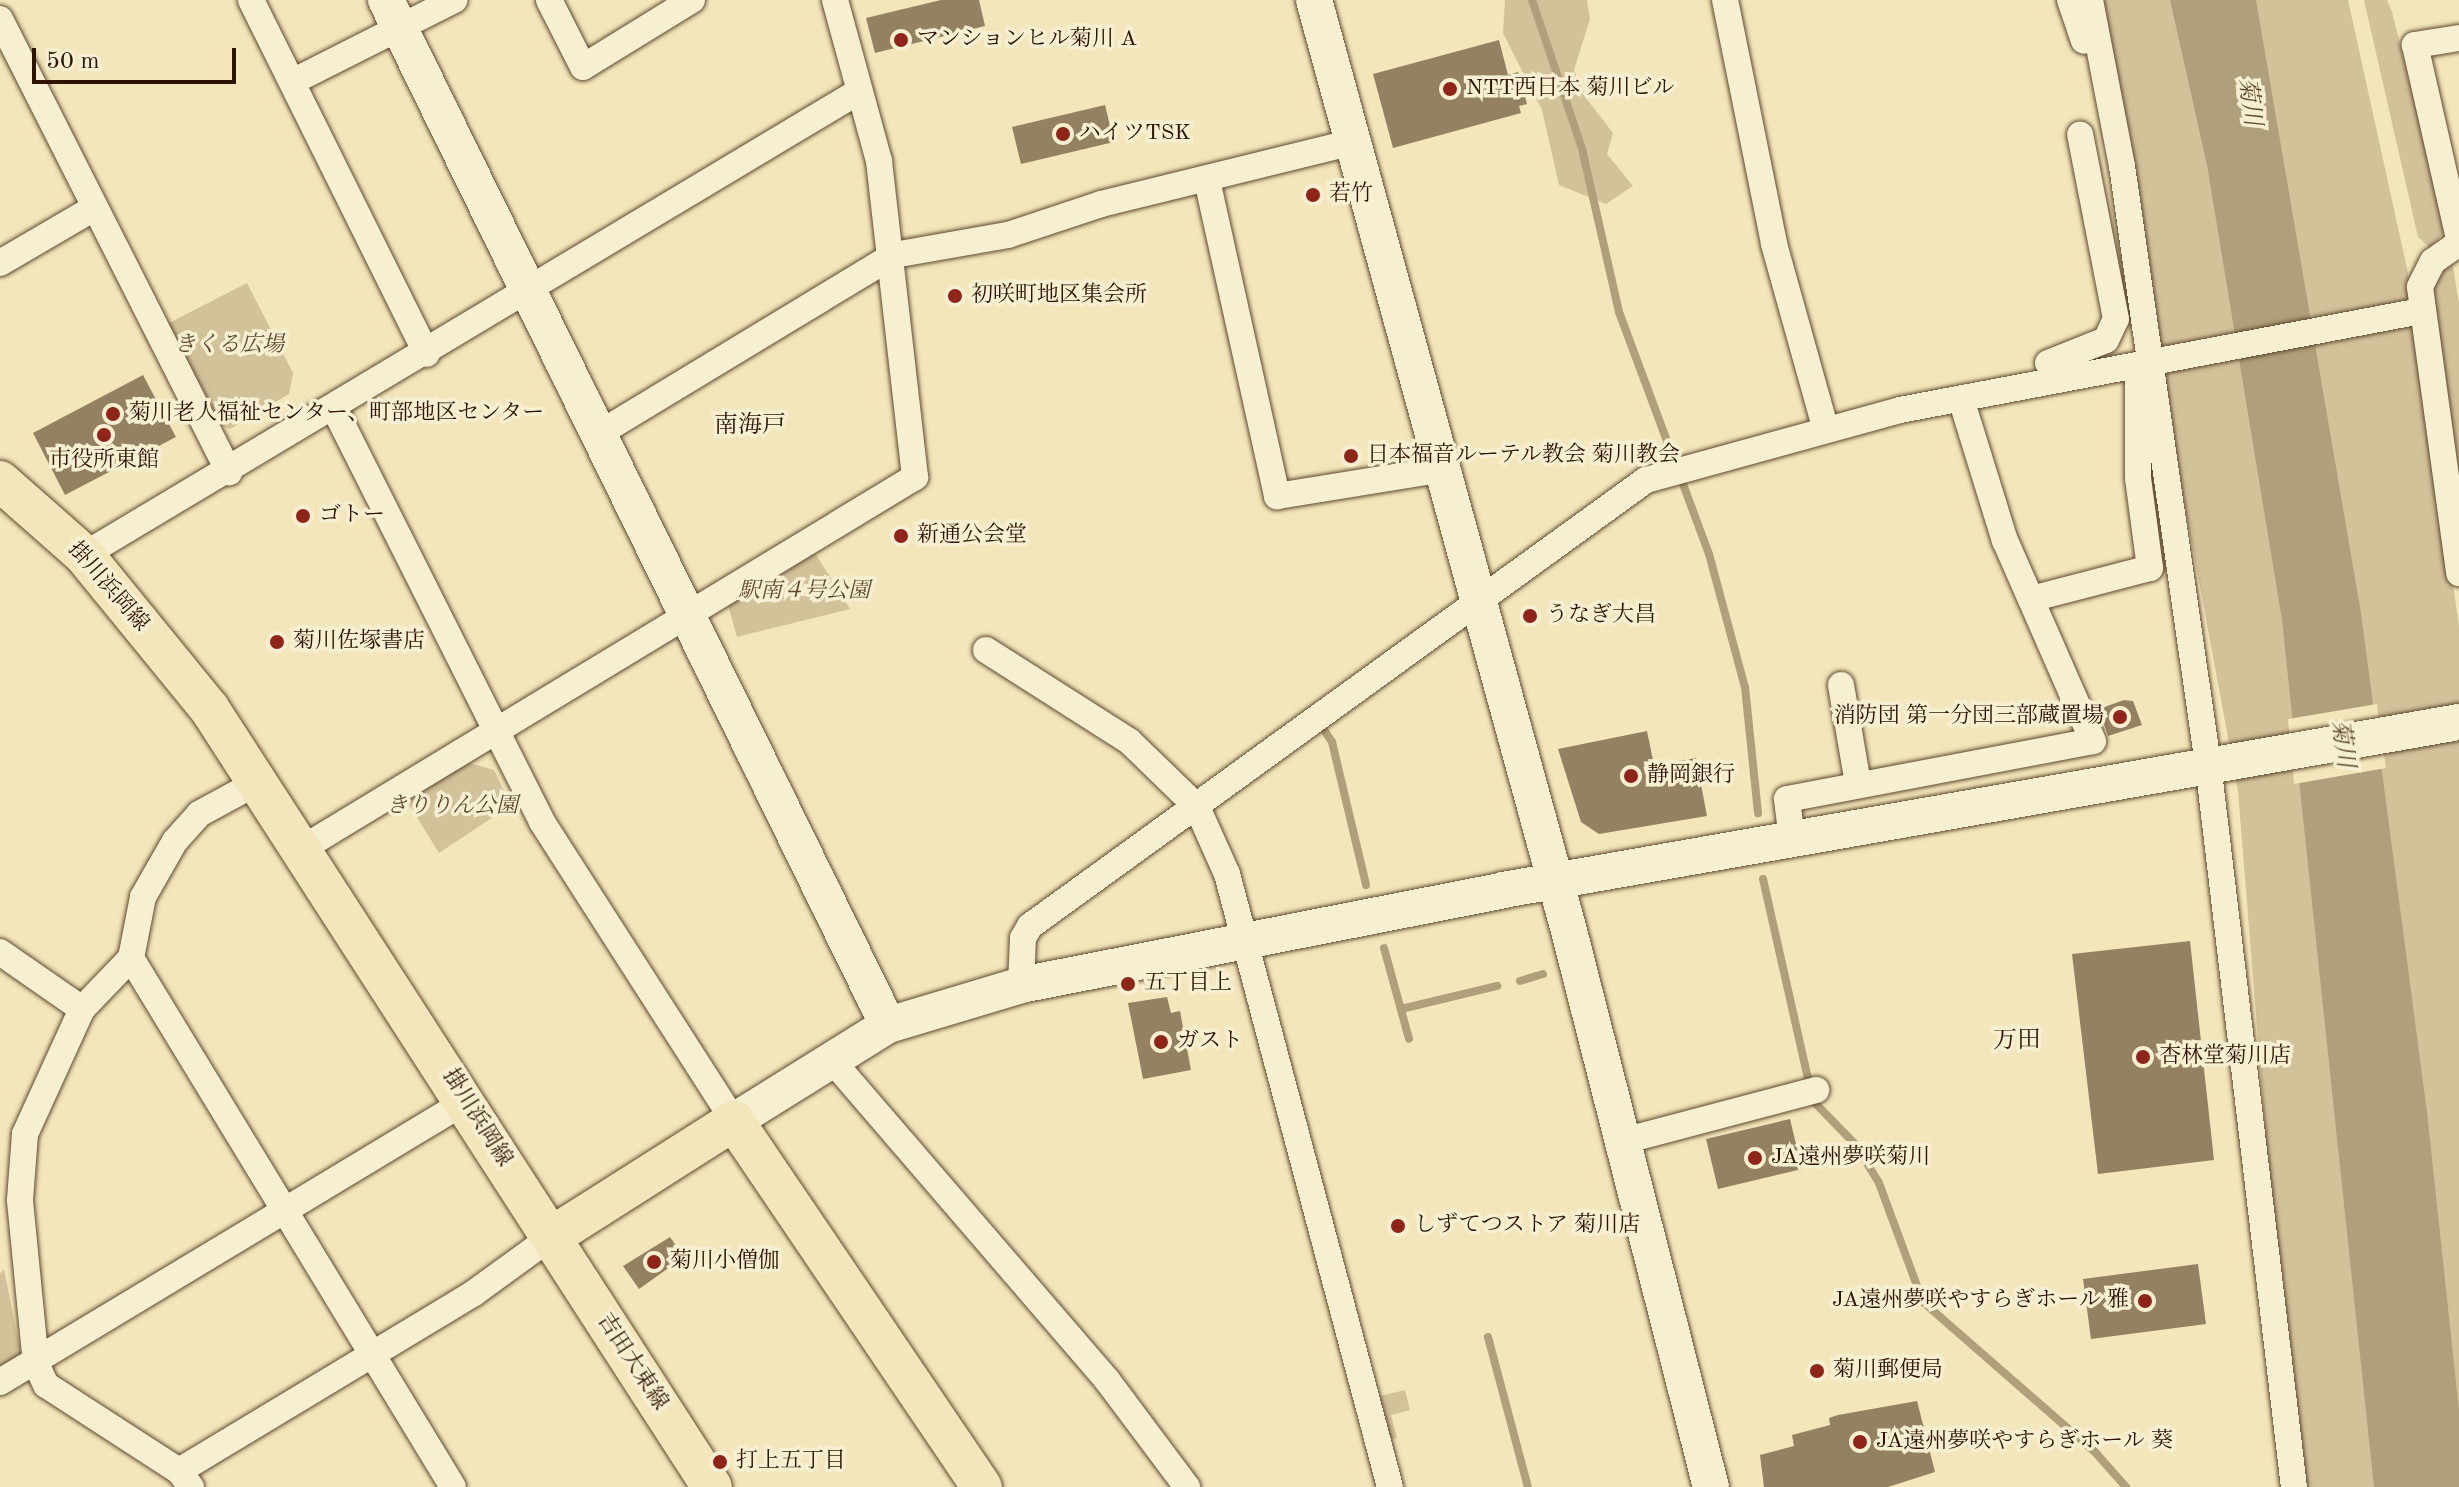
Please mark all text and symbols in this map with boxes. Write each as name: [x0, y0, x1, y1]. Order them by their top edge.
place label: マンションヒル菊川 A: [917, 27, 1138, 53]
marker: マンションヒル菊川 A: [892, 31, 910, 49]
scale bar: [36, 32, 240, 82]
text: 50 m: [46, 50, 100, 74]
place label: NTT西日本 菊川ビル: [1466, 76, 1675, 102]
water label: 菊川: [2230, 76, 2266, 128]
marker: NTT西日本 菊川ビル: [1441, 80, 1459, 98]
place label: ハイツTSK: [1079, 121, 1191, 147]
marker: ハイツTSK: [1054, 125, 1072, 143]
place label: 若竹: [1329, 182, 1373, 208]
marker: 若竹: [1304, 186, 1322, 204]
place label: 初咲町地区集会所: [971, 283, 1147, 309]
marker: 初咲町地区集会所: [946, 287, 964, 305]
park label: きくる広場: [174, 333, 284, 359]
place label: 菊川老人福祉センター、町部地区センター: [129, 401, 546, 427]
marker: 菊川老人福祉センター、町部地区センター: [104, 405, 122, 423]
district label: 南海戸: [714, 413, 786, 441]
marker: 市役所東館: [95, 426, 113, 444]
place label: 日本福音ルーテル教会 菊川教会: [1367, 443, 1681, 469]
marker: 日本福音ルーテル教会 菊川教会: [1342, 447, 1360, 465]
place label: 市役所東館: [49, 448, 159, 474]
place label: ゴトー: [319, 503, 385, 529]
marker: ゴトー: [294, 507, 312, 525]
place label: 新通公会堂: [917, 523, 1027, 549]
marker: 新通公会堂: [892, 527, 910, 545]
street label: 掛川浜岡線: [62, 537, 154, 637]
park label: 駅南４号公園: [738, 579, 870, 605]
place label: うなぎ大昌: [1546, 603, 1656, 629]
marker: うなぎ大昌: [1521, 607, 1539, 625]
place label: 菊川佐塚書店: [293, 629, 425, 655]
marker: 菊川佐塚書店: [268, 633, 286, 651]
place label: 消防団 第一分団三部蔵置場: [1834, 704, 2104, 730]
marker: 消防団 第一分団三部蔵置場: [2111, 708, 2129, 726]
water label: 菊川: [2323, 718, 2359, 770]
place label: 静岡銀行: [1647, 763, 1735, 789]
marker: 静岡銀行: [1622, 767, 1640, 785]
park label: きりりん公園: [386, 794, 518, 820]
place label: 五丁目上: [1144, 971, 1232, 997]
marker: 五丁目上: [1119, 975, 1137, 993]
district label: 万田: [1993, 1028, 2041, 1056]
place label: ガスト: [1177, 1029, 1243, 1055]
marker: ガスト: [1152, 1033, 1170, 1051]
place label: 杏林堂菊川店: [2159, 1044, 2291, 1070]
marker: 杏林堂菊川店: [2134, 1048, 2152, 1066]
street label: 掛川浜岡線: [437, 1064, 517, 1172]
place label: JA遠州夢咲菊川: [1771, 1145, 1930, 1171]
marker: JA遠州夢咲菊川: [1746, 1149, 1764, 1167]
place label: しずてつストア 菊川店: [1414, 1213, 1640, 1239]
marker: しずてつストア 菊川店: [1389, 1217, 1407, 1235]
place label: 菊川小僧伽: [670, 1249, 780, 1275]
marker: 菊川小僧伽: [645, 1253, 663, 1271]
place label: JA遠州夢咲やすらぎホール 雅: [1832, 1288, 2129, 1314]
marker: JA遠州夢咲やすらぎホール 雅: [2136, 1292, 2154, 1310]
street label: 吉田大東線: [591, 1309, 673, 1415]
place label: 菊川郵便局: [1833, 1358, 1943, 1384]
marker: 菊川郵便局: [1808, 1362, 1826, 1380]
place label: JA遠州夢咲やすらぎホール 葵: [1876, 1429, 2173, 1455]
marker: JA遠州夢咲やすらぎホール 葵: [1851, 1433, 1869, 1451]
place label: 打上五丁目: [736, 1449, 846, 1475]
marker: 打上五丁目: [711, 1453, 729, 1471]

